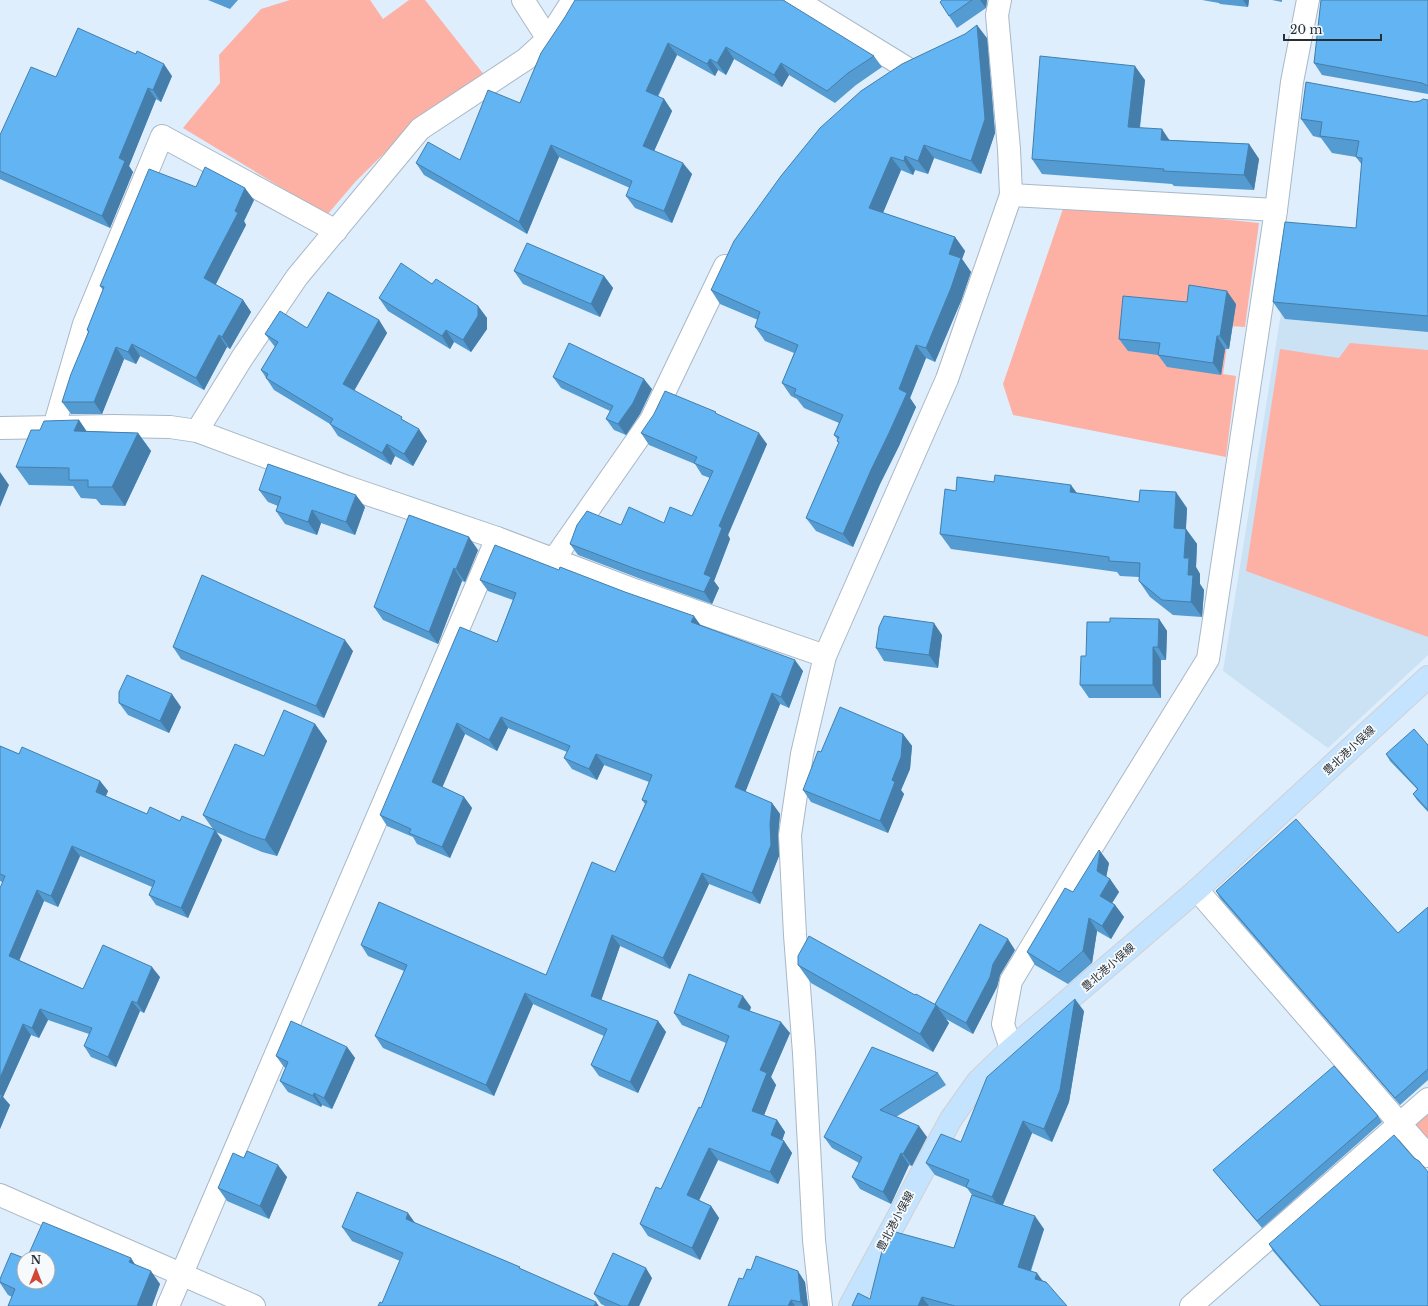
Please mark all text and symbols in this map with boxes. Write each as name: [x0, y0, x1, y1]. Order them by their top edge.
scale bar: [1284, 16, 1381, 42]
text: 20 m: [1290, 22, 1322, 37]
street label: 豊北港小俣線: [1320, 722, 1378, 778]
street label: 豊北港小俣線: [1079, 940, 1137, 994]
street label: 豊北港小俣線: [873, 1189, 917, 1253]
north arrow: [16, 1250, 56, 1290]
text: N: [31, 1253, 42, 1267]

